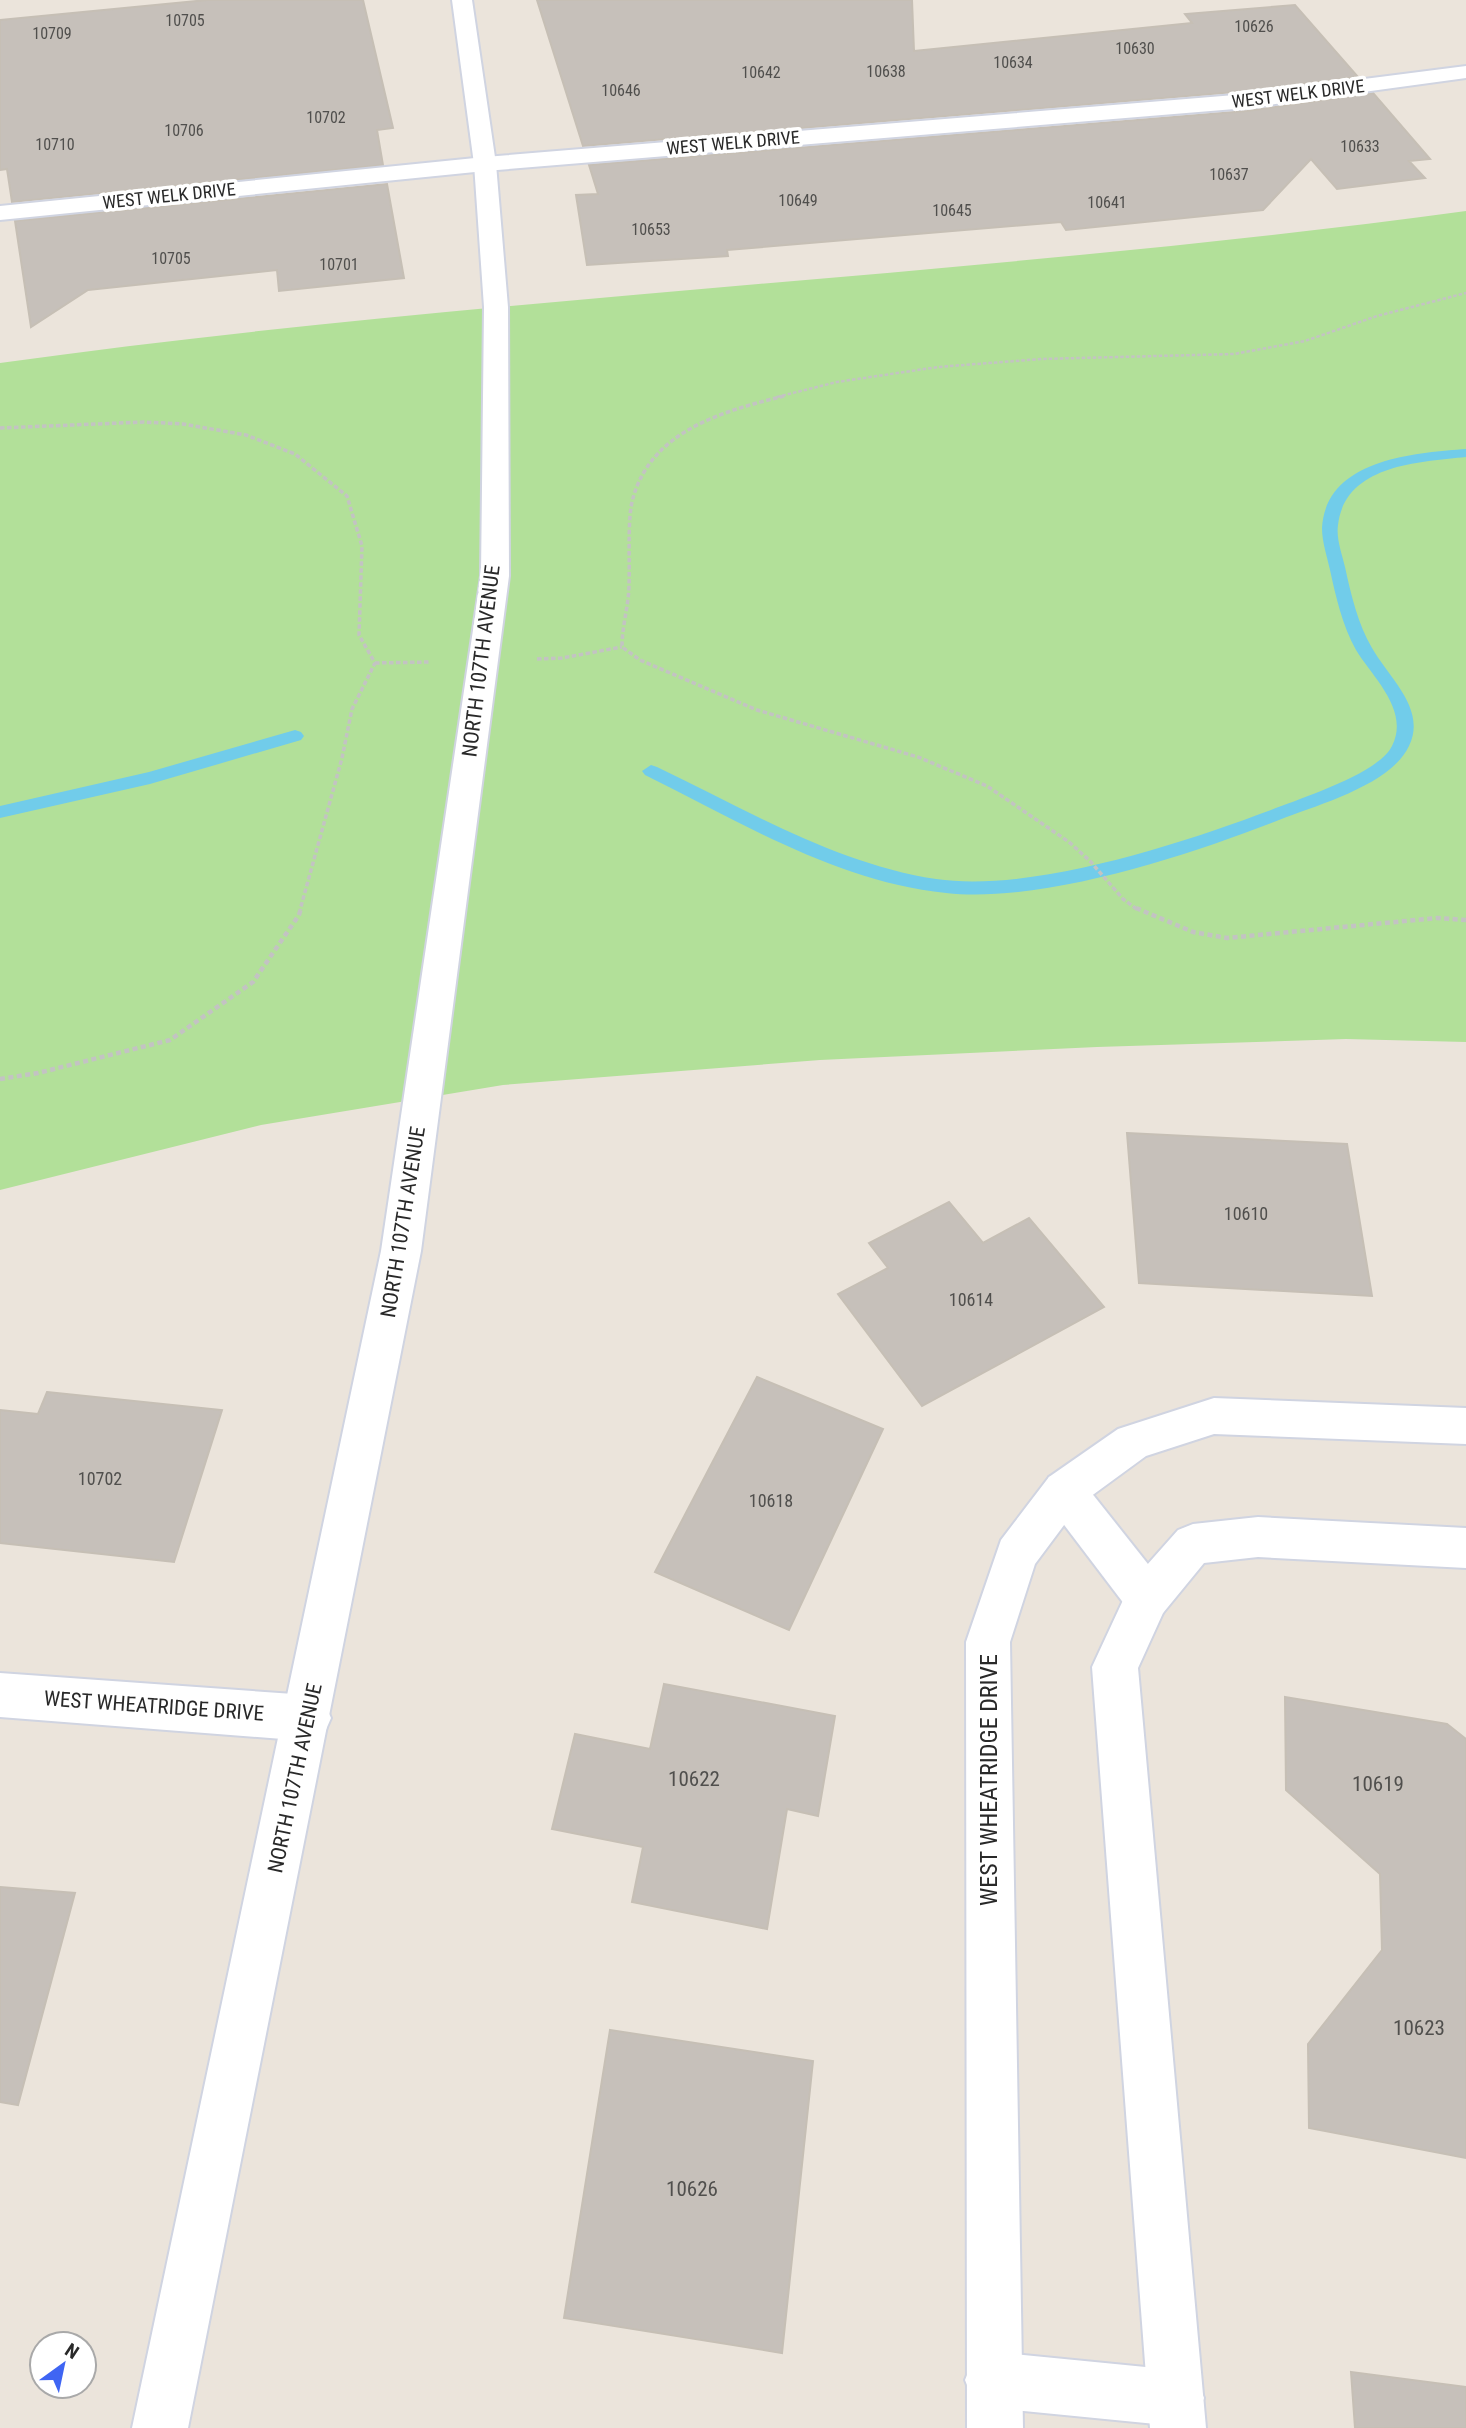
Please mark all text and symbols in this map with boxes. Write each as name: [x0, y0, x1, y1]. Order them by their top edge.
house number: 10705: [165, 11, 205, 30]
house number: 10626: [1234, 17, 1274, 36]
house number: 10709: [32, 24, 72, 43]
house number: 10630: [1115, 39, 1155, 58]
house number: 10634: [993, 53, 1033, 72]
house number: 10638: [866, 62, 906, 81]
house number: 10642: [741, 63, 781, 82]
street label: WEST WELK DRIVE: [1230, 75, 1366, 112]
house number: 10646: [601, 81, 641, 100]
house number: 10702: [306, 108, 346, 127]
house number: 10706: [164, 121, 204, 140]
street label: WEST WELK DRIVE: [665, 126, 800, 159]
house number: 10710: [35, 135, 75, 154]
house number: 10633: [1340, 137, 1380, 156]
house number: 10637: [1209, 165, 1249, 184]
street label: WEST WELK DRIVE: [101, 178, 237, 213]
house number: 10649: [778, 191, 818, 210]
house number: 10641: [1087, 193, 1127, 212]
house number: 10645: [932, 201, 972, 220]
house number: 10653: [631, 220, 671, 239]
house number: 10705: [151, 249, 191, 268]
house number: 10701: [319, 255, 359, 274]
street label: NORTH 107TH AVENUE: [457, 564, 505, 758]
street label: NORTH 107TH AVENUE: [376, 1125, 430, 1319]
house number: 10610: [1224, 1203, 1268, 1224]
house number: 10614: [949, 1289, 993, 1310]
house number: 10702: [78, 1468, 122, 1489]
house number: 10618: [749, 1490, 793, 1511]
street label: WEST WHEATRIDGE DRIVE: [975, 1654, 1003, 1906]
street label: NORTH 107TH AVENUE: [263, 1681, 327, 1875]
street label: WEST WHEATRIDGE DRIVE: [43, 1686, 265, 1726]
house number: 10622: [668, 1767, 720, 1791]
house number: 10619: [1352, 1772, 1404, 1796]
house number: 10623: [1393, 2016, 1445, 2040]
house number: 10626: [666, 2177, 718, 2201]
north arrow: [28, 2330, 98, 2400]
text: N: [61, 2338, 83, 2364]

